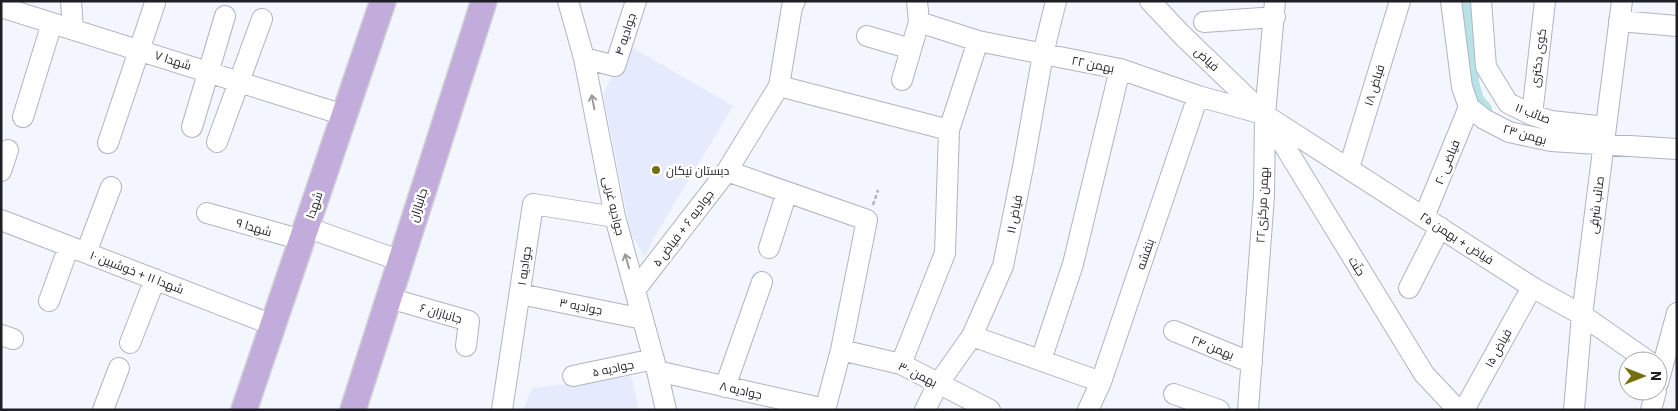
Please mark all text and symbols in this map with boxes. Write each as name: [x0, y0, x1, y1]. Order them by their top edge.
street label: جوادیه ۴: [611, 11, 639, 57]
street label: کوی دکتری: [1527, 28, 1549, 88]
street label: فیاض: [1191, 44, 1223, 74]
street label: شهدا ۷: [153, 47, 193, 73]
street label: بهمن ۲۲: [1070, 53, 1116, 75]
street label: فیاض ۱۸: [1361, 62, 1387, 108]
one-way arrow: [588, 95, 597, 111]
street label: صائب ۱۱: [1513, 99, 1553, 127]
street label: بهمن ۲۳: [1501, 121, 1549, 147]
street label: فیاضی ۲۰: [1431, 137, 1463, 187]
place label: دبستان نیکان: [666, 163, 730, 178]
marker: دبستان نیکان: [650, 164, 662, 176]
street label: ۲۲بهمن مرکزی: [1253, 167, 1271, 243]
street label: جوادیه غربی: [600, 175, 628, 237]
street label: صائب شرقی: [1585, 175, 1607, 235]
street label: جانبازان: [405, 186, 431, 224]
street label: جوادیه ۶ + فیاض ۵: [649, 187, 717, 269]
street label: شهدا: [302, 189, 326, 220]
street label: فیاض ۱۱: [1003, 193, 1025, 235]
street label: فیاض + بهمن ۲۵: [1417, 209, 1497, 267]
street label: شهدا ۹: [234, 215, 274, 239]
street label: بنفشه: [1133, 237, 1157, 271]
street label: جوادیه ۱: [514, 245, 534, 287]
street label: شهدا ۱۱ + خوشبین ۱۰: [88, 247, 186, 297]
one-way arrow: [622, 253, 632, 269]
street label: جنّت: [1345, 254, 1369, 278]
street label: جوادیه ۳: [558, 294, 604, 318]
street label: جانبازان ۶: [418, 300, 464, 326]
street label: فیاض ۱۵: [1481, 326, 1515, 370]
street label: بهمن ۲۴: [1189, 332, 1237, 362]
north arrow: [1618, 351, 1668, 401]
street label: جوادیه ۵: [591, 356, 635, 380]
street label: بهمن ۳۰: [896, 358, 940, 390]
text: N: [1647, 371, 1665, 381]
street label: جوادیه ۸: [718, 378, 764, 402]

